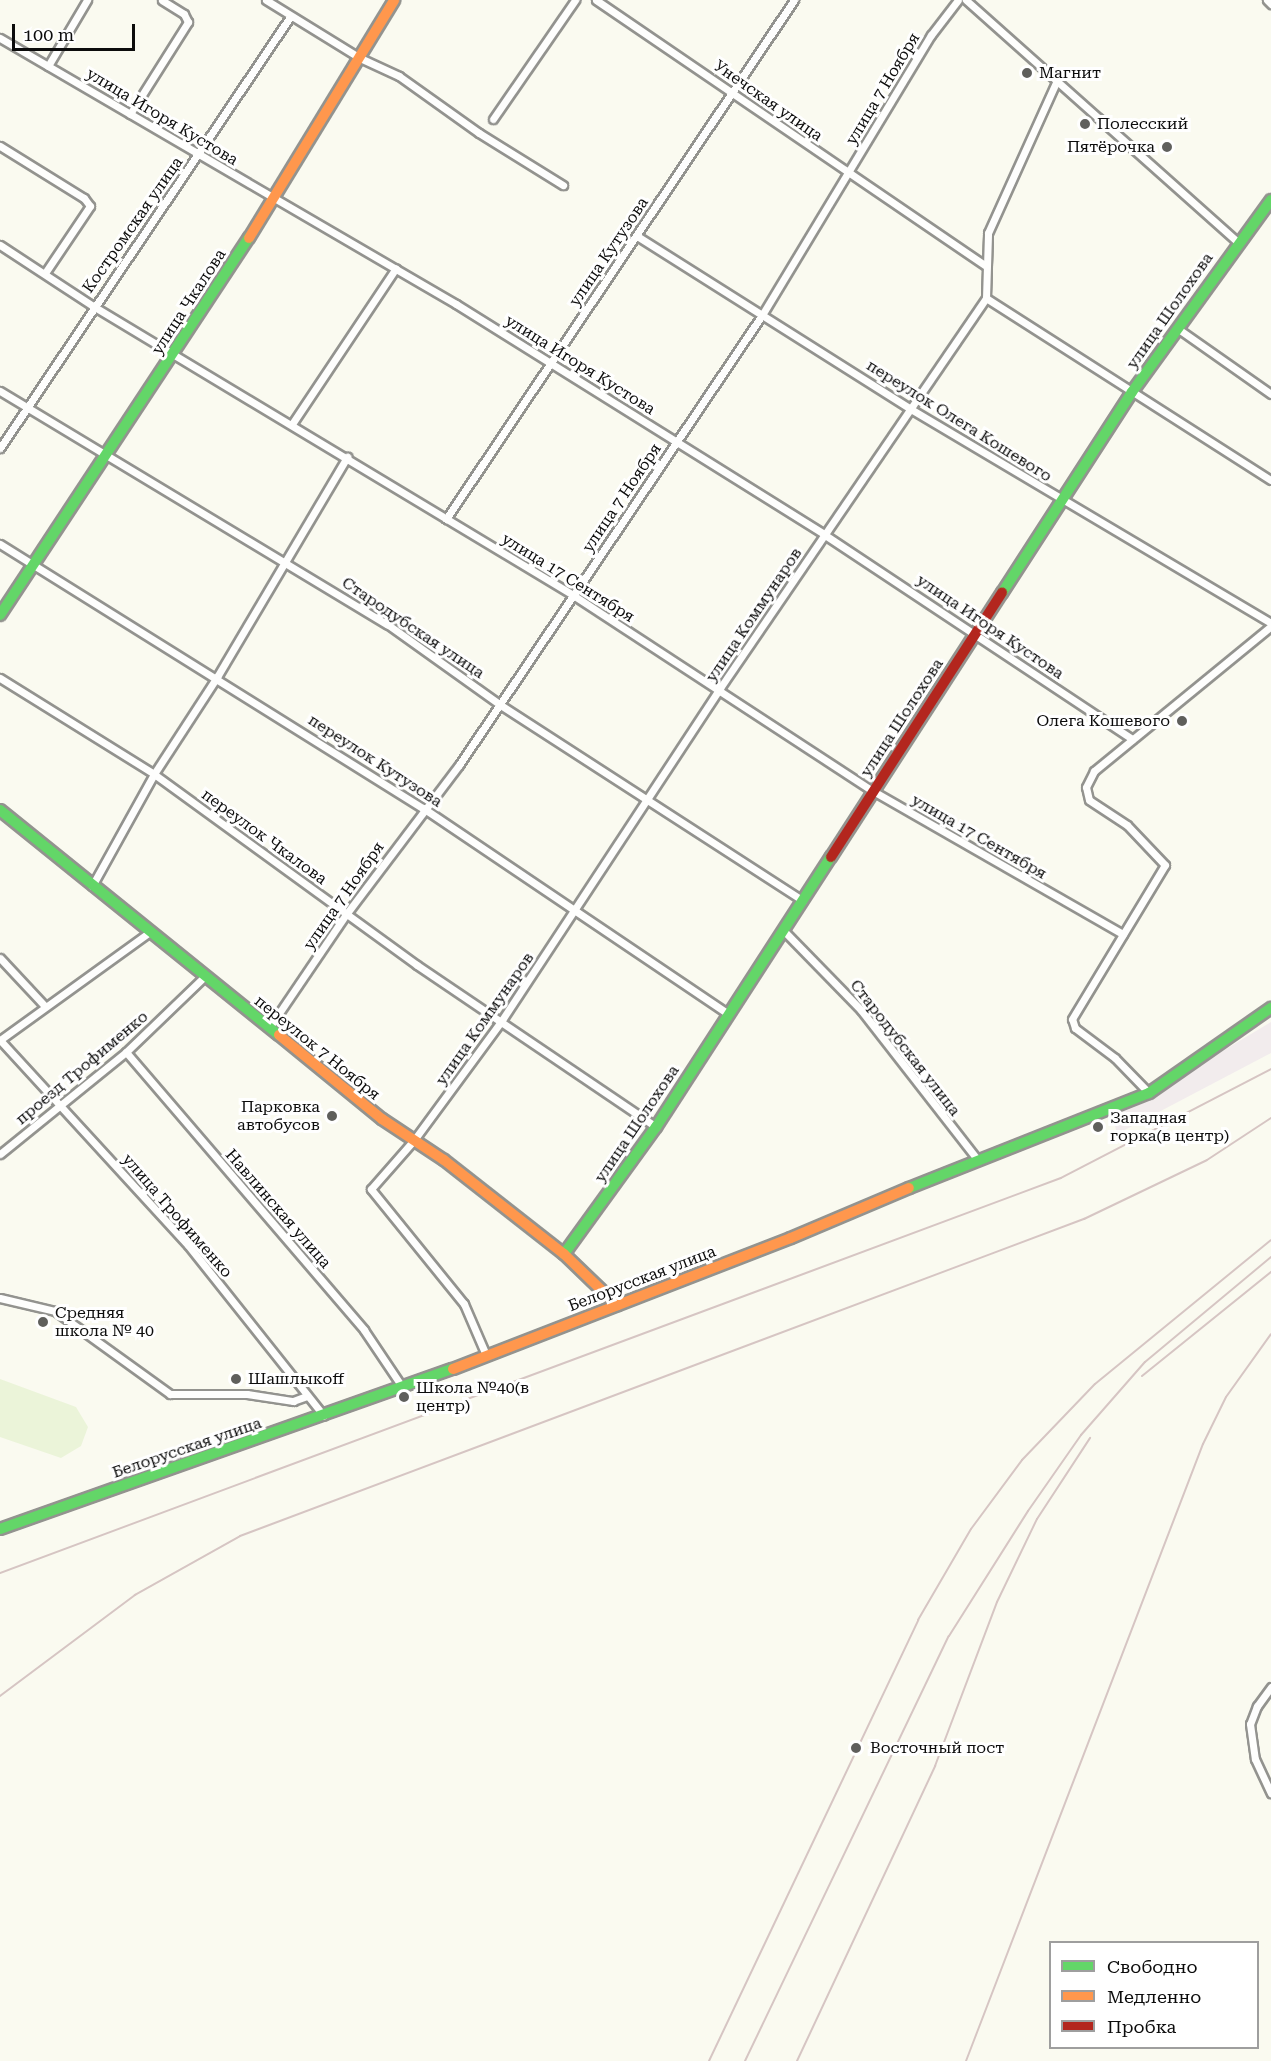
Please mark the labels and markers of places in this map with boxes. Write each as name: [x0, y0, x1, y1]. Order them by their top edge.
place label: Магнит: [1039, 63, 1101, 83]
marker: Магнит: [1020, 66, 1034, 80]
place label: Полесский: [1097, 114, 1188, 134]
marker: Полесский: [1078, 117, 1092, 131]
place label: Пятёрочка: [1067, 137, 1155, 157]
marker: Пятёрочка: [1160, 140, 1174, 154]
place label: Олега Кошевого: [1037, 711, 1170, 731]
marker: Олега Кошевого: [1175, 714, 1189, 728]
place label: Парковка автобусов: [237, 1097, 320, 1135]
place label: Западная горка(в центр): [1110, 1108, 1229, 1146]
marker: Парковка автобусов: [325, 1109, 339, 1123]
marker: Западная горка(в центр): [1091, 1120, 1105, 1134]
place label: Средняя школа № 40: [55, 1303, 154, 1341]
marker: Средняя школа № 40: [36, 1315, 50, 1329]
place label: Шашлыкоff: [248, 1369, 344, 1389]
marker: Шашлыкоff: [229, 1372, 243, 1386]
place label: Школа №40(в центр): [416, 1378, 529, 1416]
marker: Школа №40(в центр): [397, 1390, 411, 1404]
place label: Восточный пост: [870, 1738, 1004, 1758]
marker: Восточный пост: [847, 1739, 865, 1757]

